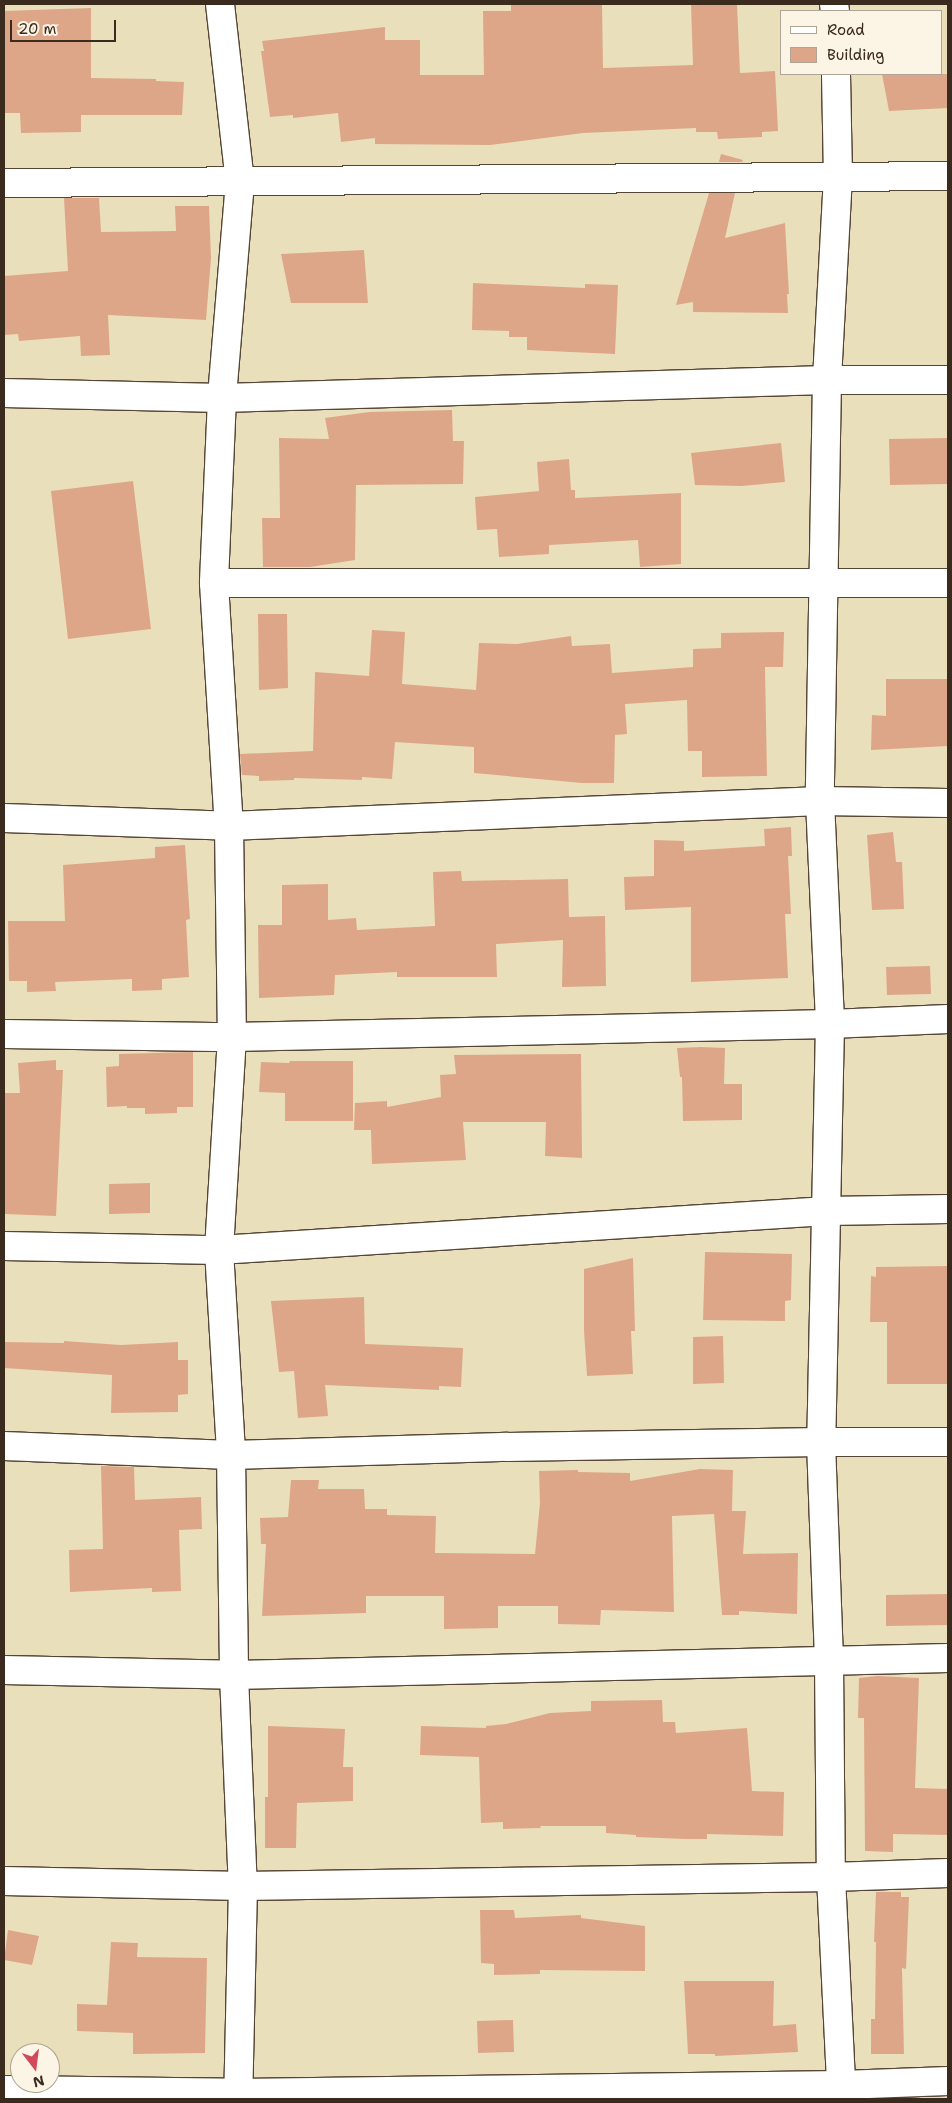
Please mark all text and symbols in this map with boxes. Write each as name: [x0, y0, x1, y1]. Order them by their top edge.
scale bar: [12, 10, 119, 42]
legend: [780, 10, 942, 75]
text: 20 m: [18, 19, 57, 39]
text: Road: [827, 20, 865, 40]
text: Building: [827, 45, 884, 65]
north arrow: [10, 2043, 60, 2093]
text: N: [31, 2071, 46, 2092]

